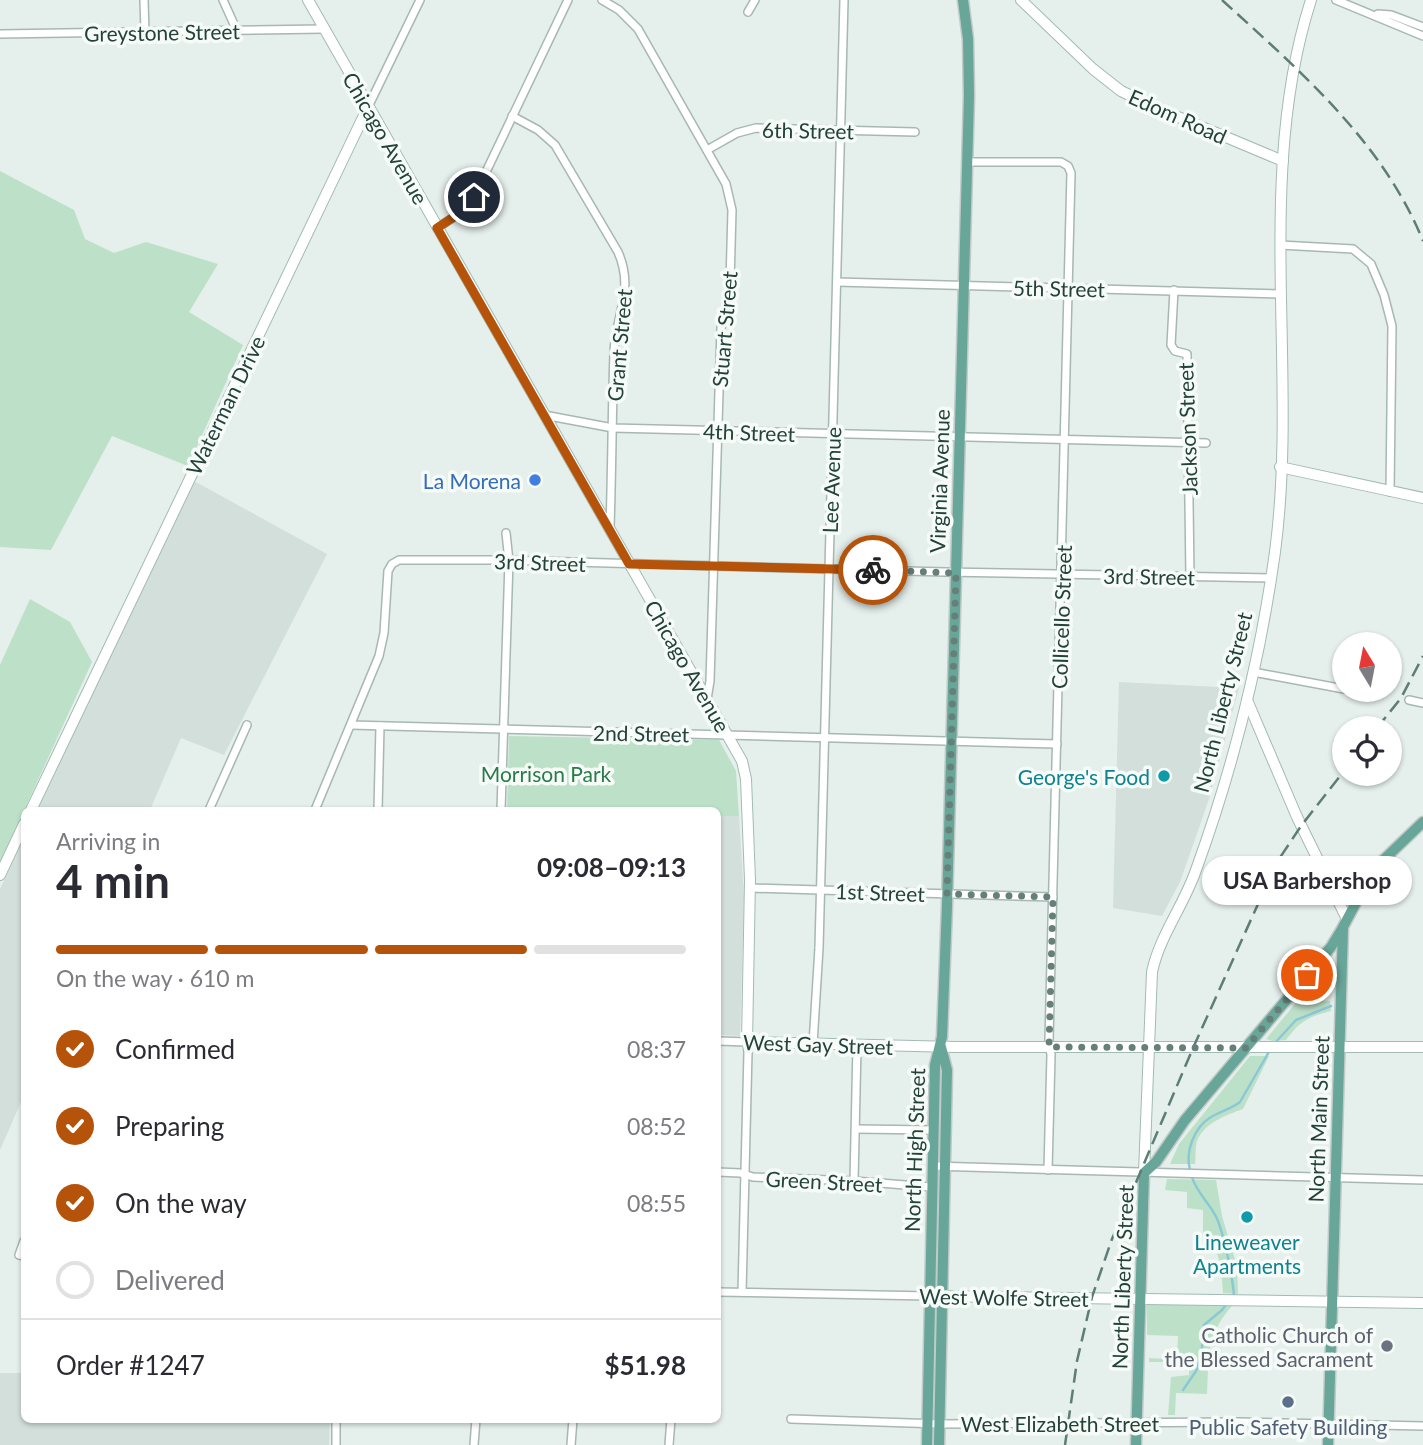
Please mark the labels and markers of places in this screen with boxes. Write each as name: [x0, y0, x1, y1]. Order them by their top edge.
pin: [444, 167, 504, 227]
place label: La Morena: [423, 468, 521, 493]
marker: La Morena: [527, 472, 543, 488]
place label: George's Food: [1018, 764, 1150, 789]
marker: George's Food: [1156, 768, 1172, 784]
callout: USA Barbershop: [1202, 856, 1412, 905]
pin: [1277, 945, 1337, 1005]
marker: Lineweaver Apartments: [1239, 1209, 1255, 1225]
place label: Lineweaver Apartments: [1193, 1229, 1301, 1278]
place label: Catholic Church of the Blessed Sacrament: [1164, 1322, 1374, 1371]
marker: Catholic Church of the Blessed Sacrament: [1379, 1338, 1395, 1354]
marker: Public Safety Building: [1280, 1394, 1296, 1410]
place label: Public Safety Building: [1189, 1414, 1387, 1439]

